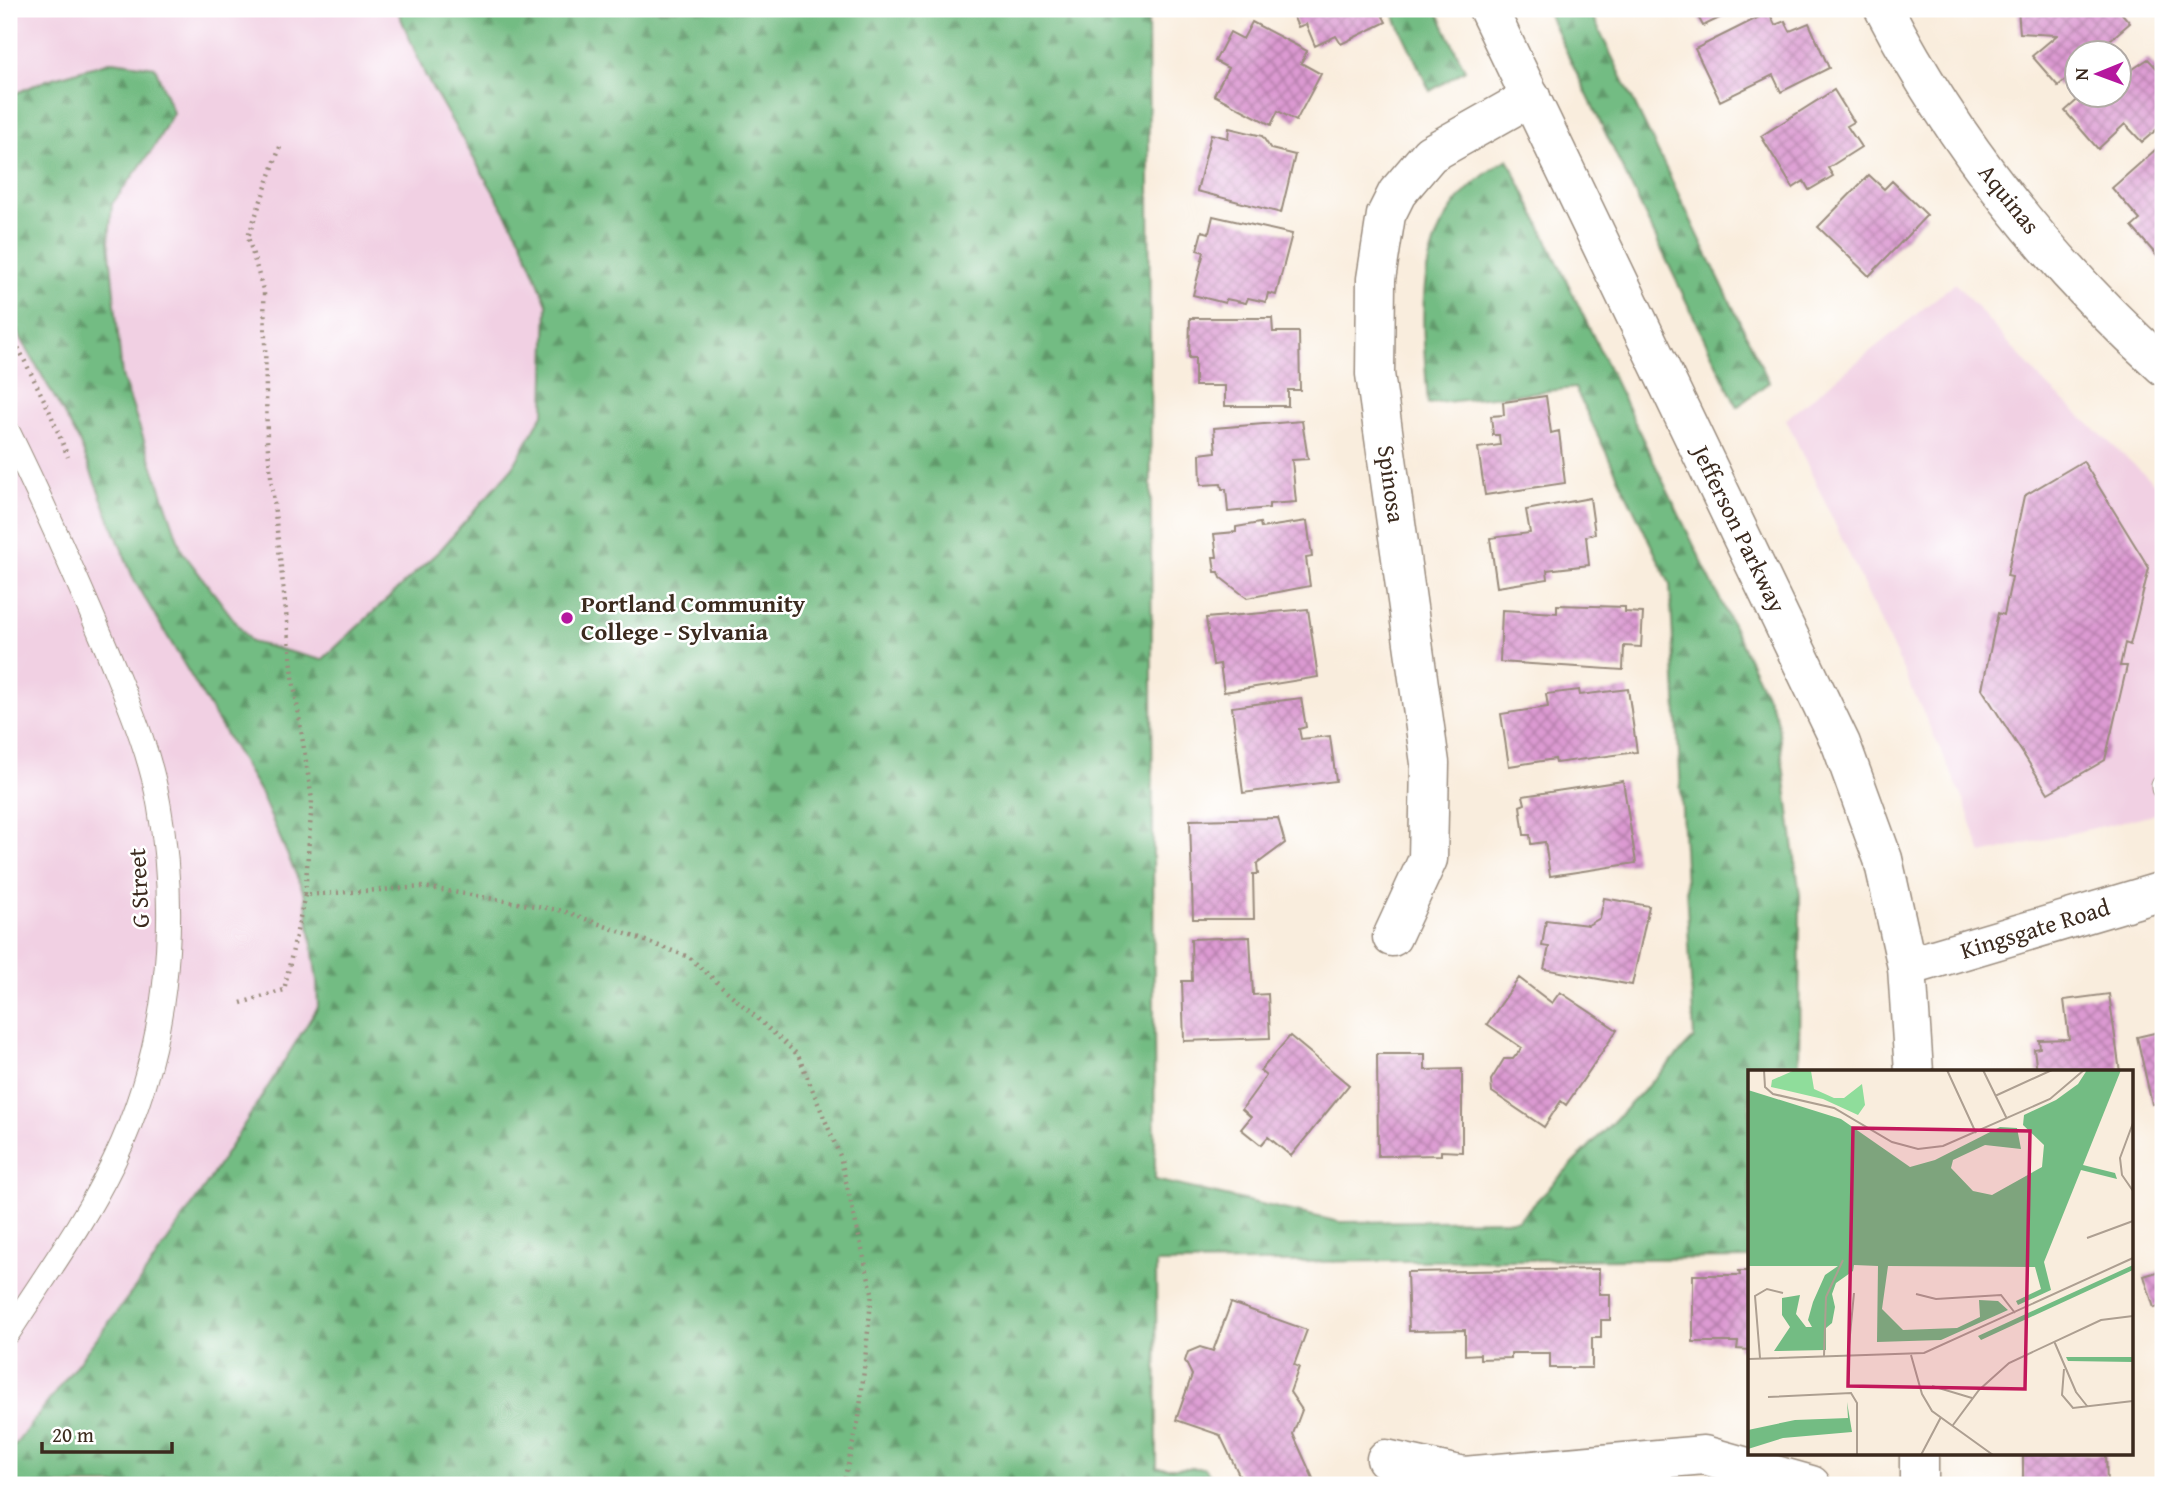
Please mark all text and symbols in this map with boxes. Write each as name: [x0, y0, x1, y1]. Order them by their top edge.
north arrow: [2064, 38, 2134, 108]
text: N: [2067, 67, 2095, 81]
street label: Aquinas: [1970, 156, 2049, 241]
street label: Jefferson Parkway: [1682, 437, 1795, 618]
street label: Spinosa: [1369, 443, 1414, 526]
place label: Portland Community College - Sylvania: [581, 586, 806, 649]
marker: Portland Community College - Sylvania: [559, 610, 575, 626]
street label: G Street: [119, 847, 158, 929]
street label: Kingsgate Road: [1956, 889, 2114, 968]
inset map: [1748, 1070, 2134, 1456]
scale bar: [42, 1410, 172, 1454]
text: 20 m: [52, 1419, 94, 1450]

